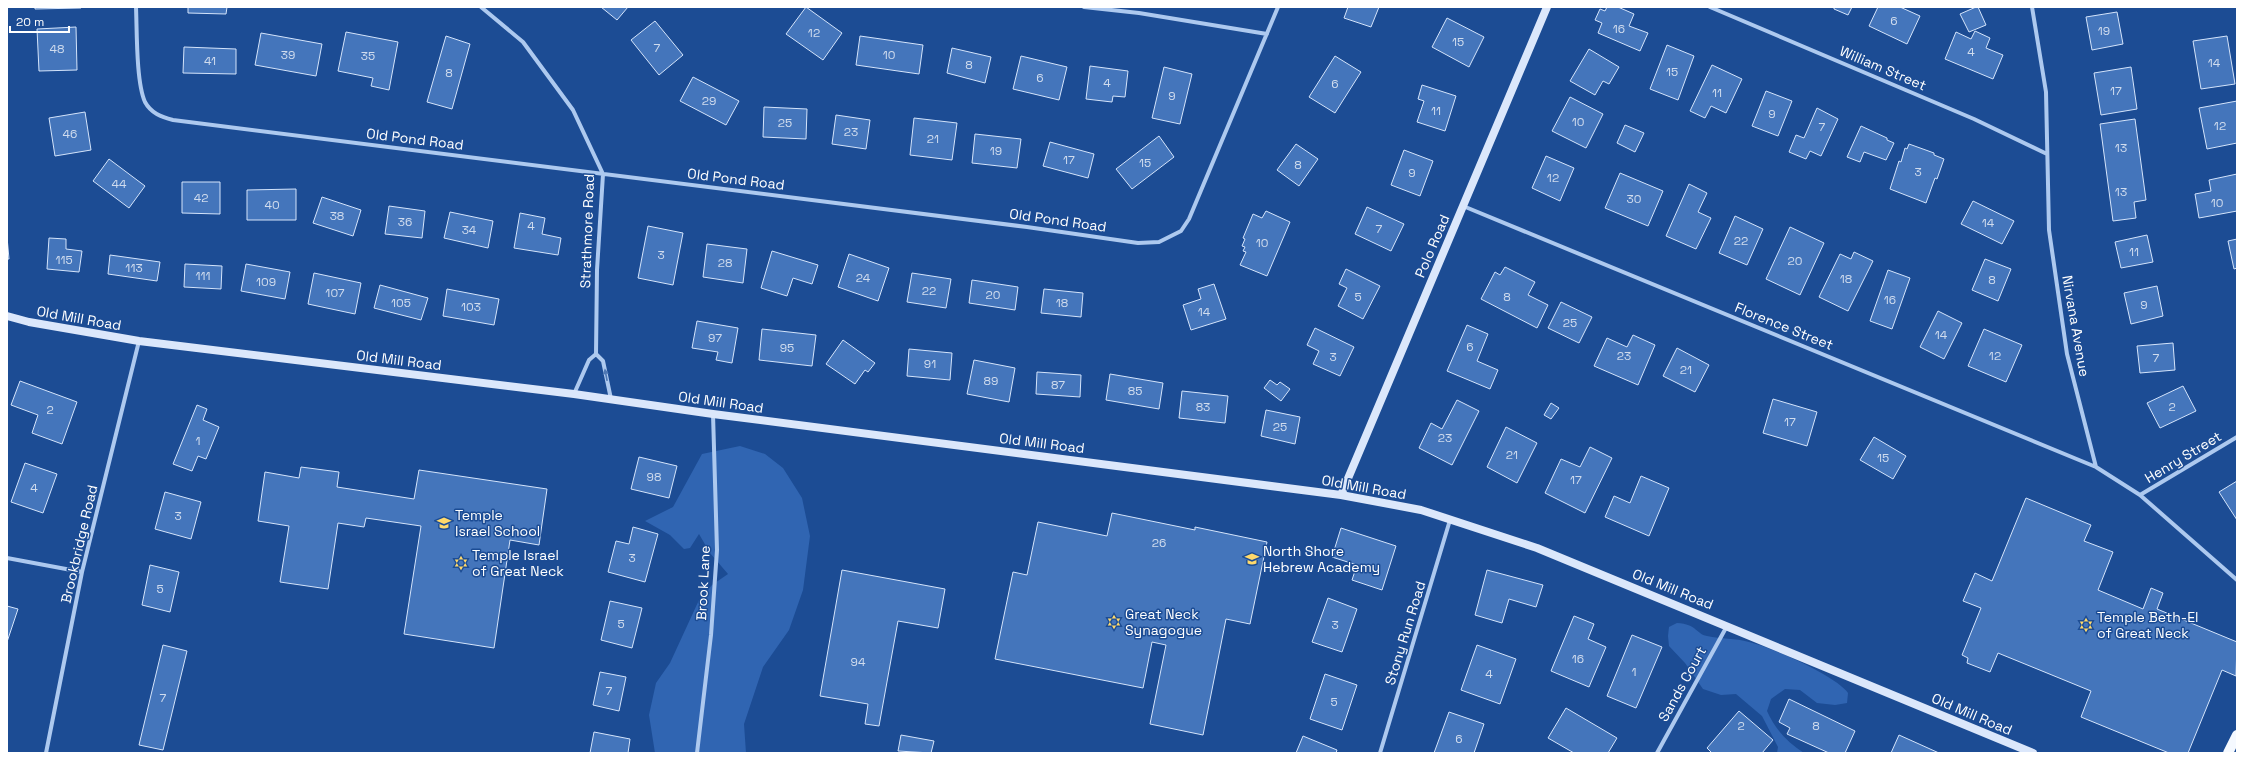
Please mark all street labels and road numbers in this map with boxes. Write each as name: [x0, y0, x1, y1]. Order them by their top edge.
street label: William Street: [1837, 42, 1929, 94]
street label: Old Pond Road: [365, 124, 465, 154]
street label: Old Pond Road: [686, 164, 786, 194]
street label: Strathmore Road: [576, 173, 598, 289]
street label: Old Pond Road: [1008, 204, 1108, 236]
street label: Polo Road: [1411, 212, 1453, 280]
street label: Nirvana Avenue: [2058, 274, 2094, 378]
street label: Florence Street: [1732, 298, 1836, 354]
street label: Old Mill Road: [35, 302, 123, 334]
street label: Old Mill Road: [355, 346, 443, 374]
street label: Old Mill Road: [677, 387, 765, 417]
street label: Henry Street: [2141, 427, 2225, 487]
street label: Old Mill Road: [998, 429, 1086, 457]
street label: Old Mill Road: [1320, 471, 1408, 503]
street label: Brookbridge Road: [57, 483, 101, 605]
street label: Brook Lane: [692, 545, 714, 621]
street label: Old Mill Road: [1630, 565, 1716, 613]
street label: Stony Run Road: [1381, 579, 1429, 687]
street label: Sands Court: [1654, 643, 1710, 725]
street label: Old Mill Road: [1929, 689, 2015, 739]

